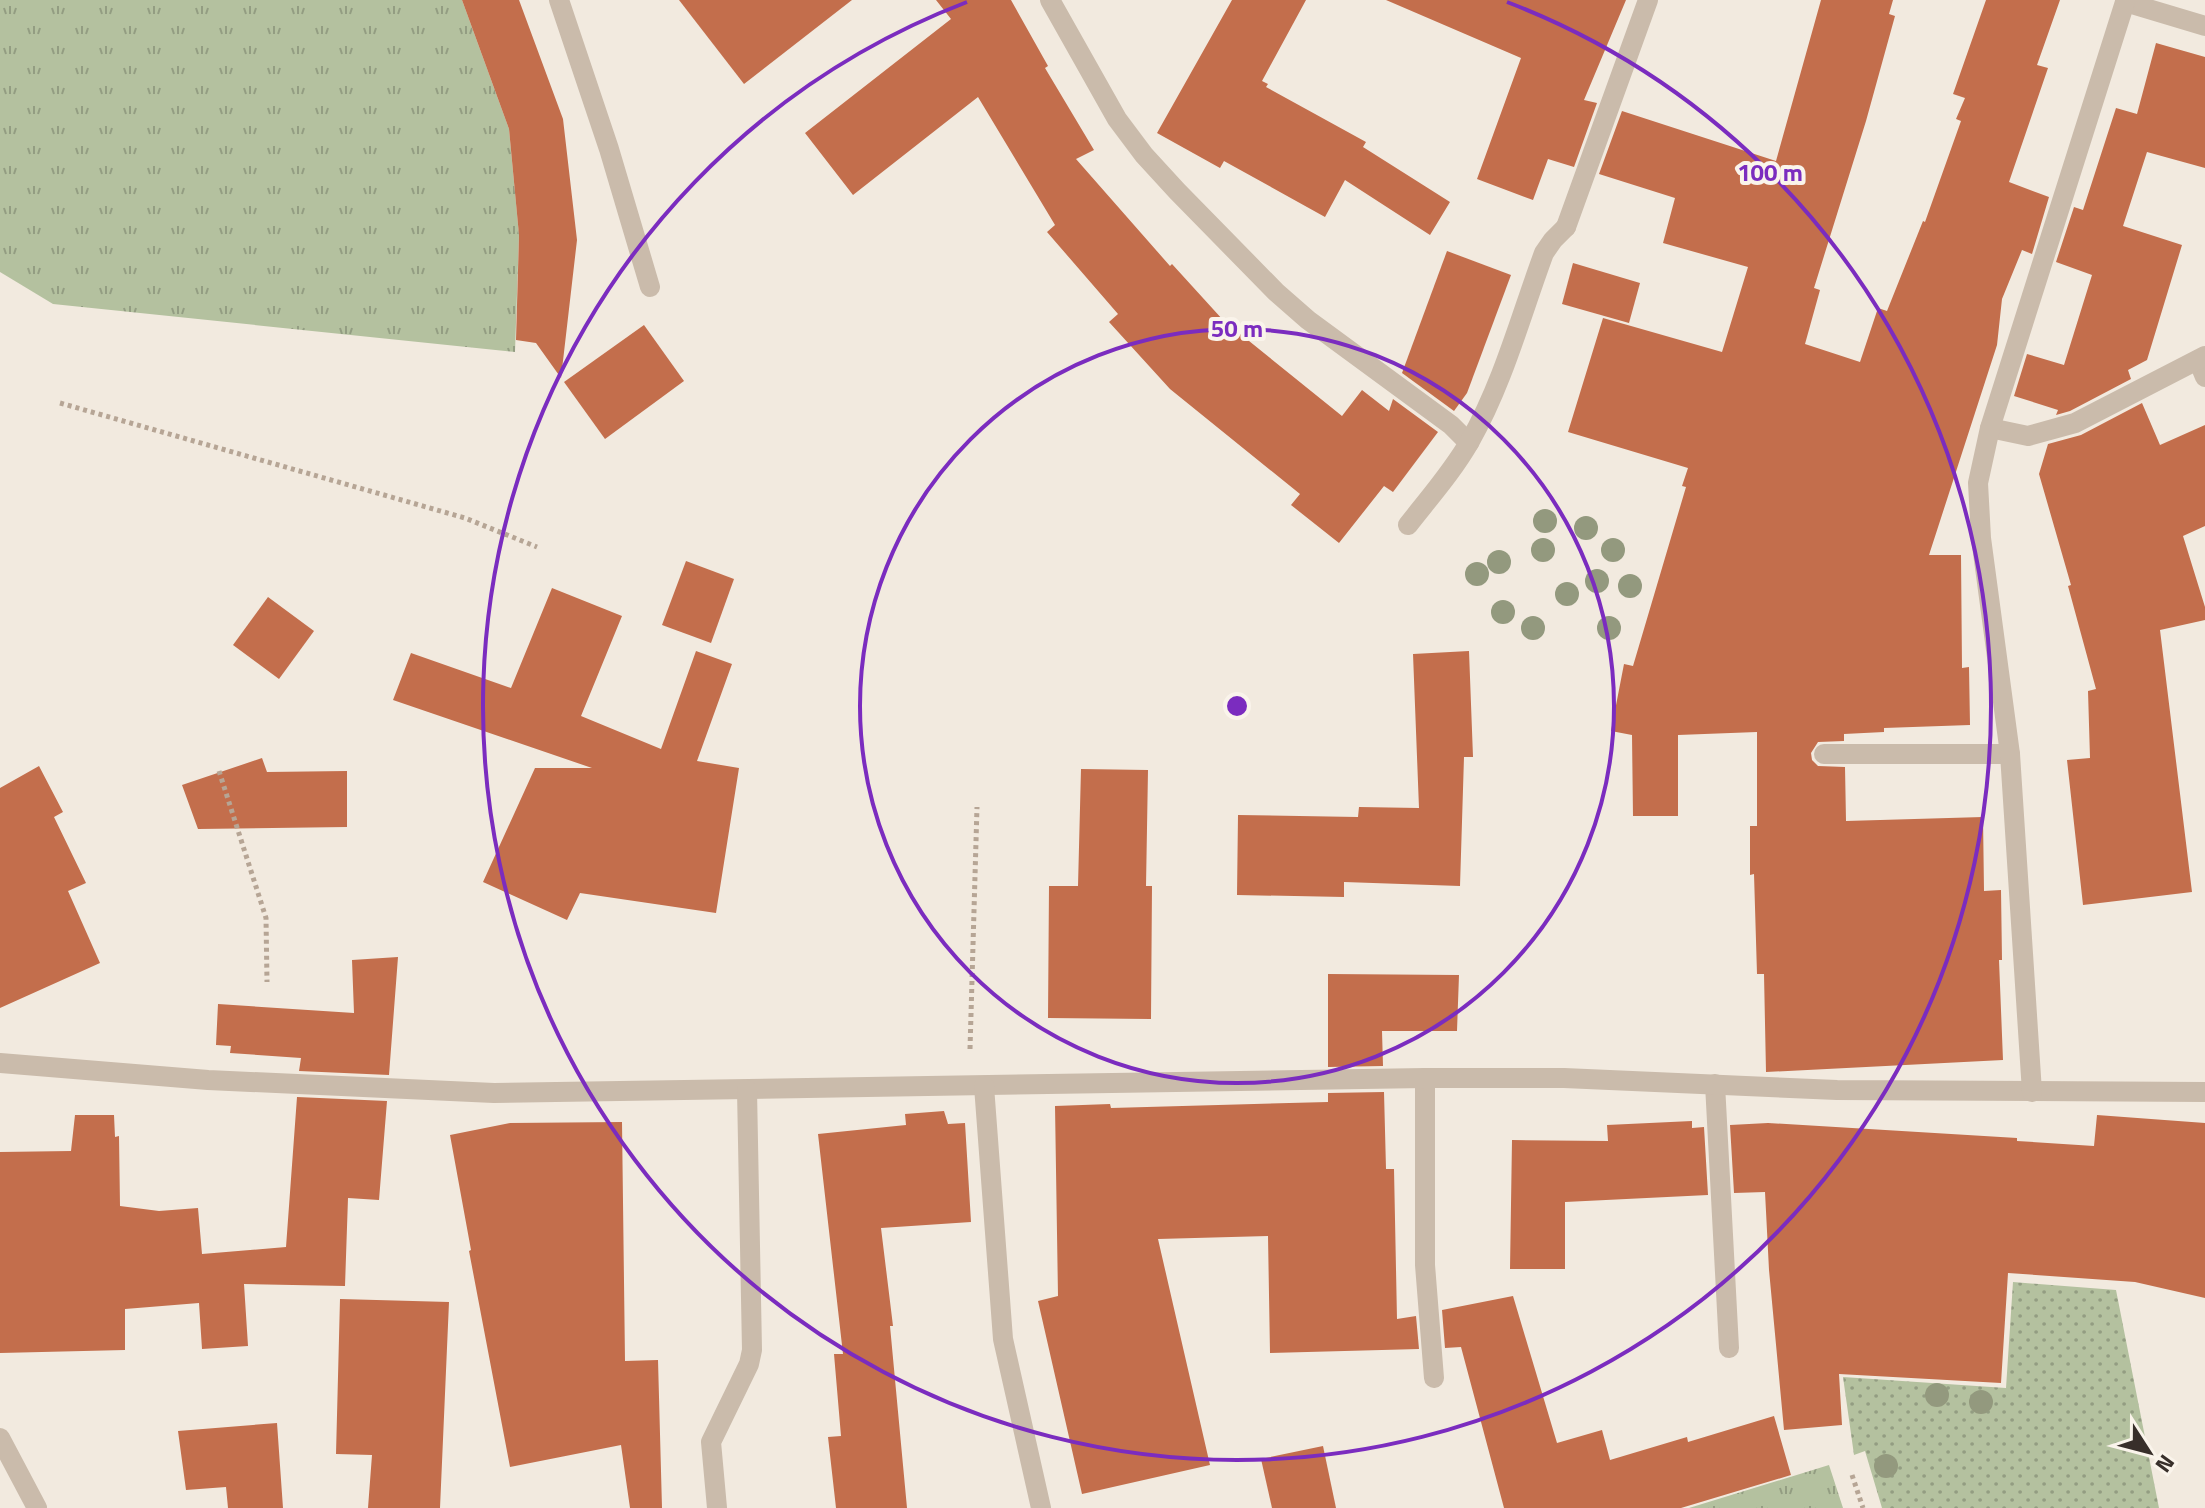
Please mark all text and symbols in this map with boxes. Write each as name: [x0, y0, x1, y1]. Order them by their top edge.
text: 100 m: [1737, 154, 1803, 190]
text: 50 m: [1211, 310, 1263, 346]
centre of rings: [1223, 692, 1251, 720]
north arrow: [2109, 1412, 2189, 1492]
text: N: [2147, 1448, 2183, 1480]

